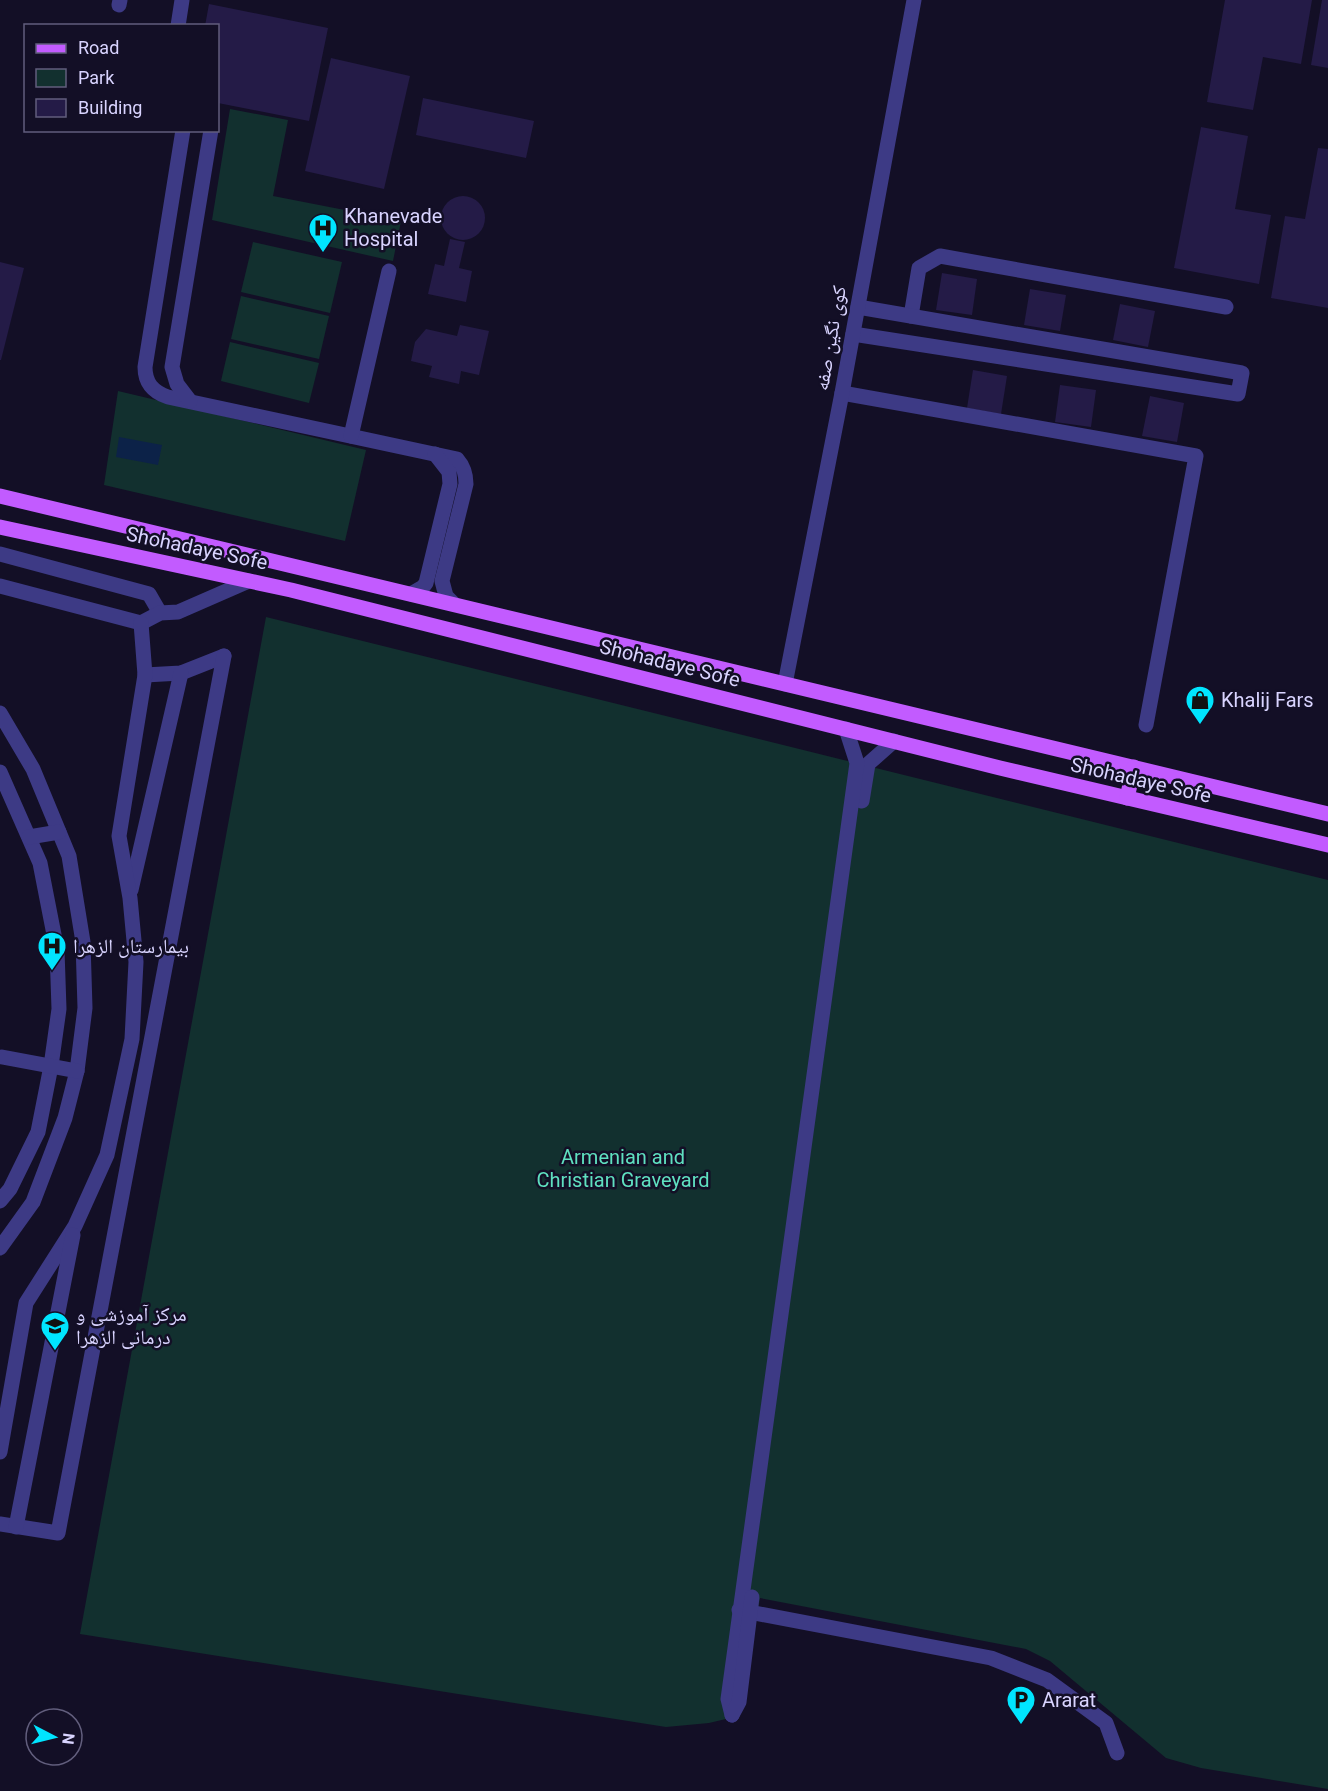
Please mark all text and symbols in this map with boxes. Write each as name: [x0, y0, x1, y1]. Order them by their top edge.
legend: [24, 24, 219, 132]
text: Road: [78, 37, 119, 58]
text: Park: [78, 67, 115, 88]
text: Building: [78, 97, 142, 118]
place label: Khanevade Hospital: [344, 204, 442, 251]
hospital icon: Khanevade Hospital: [307, 212, 339, 254]
street label: کوی نگین صفه: [809, 284, 851, 392]
street label: Shohadaye Sofe: [124, 521, 270, 575]
street label: Shohadaye Sofe: [597, 634, 743, 692]
shop icon: Khalij Fars: [1184, 684, 1216, 726]
place label: Khalij Fars: [1221, 688, 1314, 712]
street label: Shohadaye Sofe: [1068, 752, 1214, 808]
hospital icon: بیمارستان الزهرا: [36, 930, 68, 972]
place label: بیمارستان الزهرا: [73, 934, 189, 958]
park label: Armenian and Christian Graveyard: [536, 1145, 710, 1192]
place label: مرکز آموزشی و درمانی الزهرا: [76, 1302, 187, 1349]
school or university icon: مرکز آموزشی و درمانی الزهرا: [39, 1310, 71, 1352]
parking icon: Ararat: [1005, 1684, 1037, 1726]
place label: Ararat: [1042, 1688, 1096, 1712]
north arrow: [24, 1707, 84, 1767]
text: N: [58, 1732, 79, 1746]

